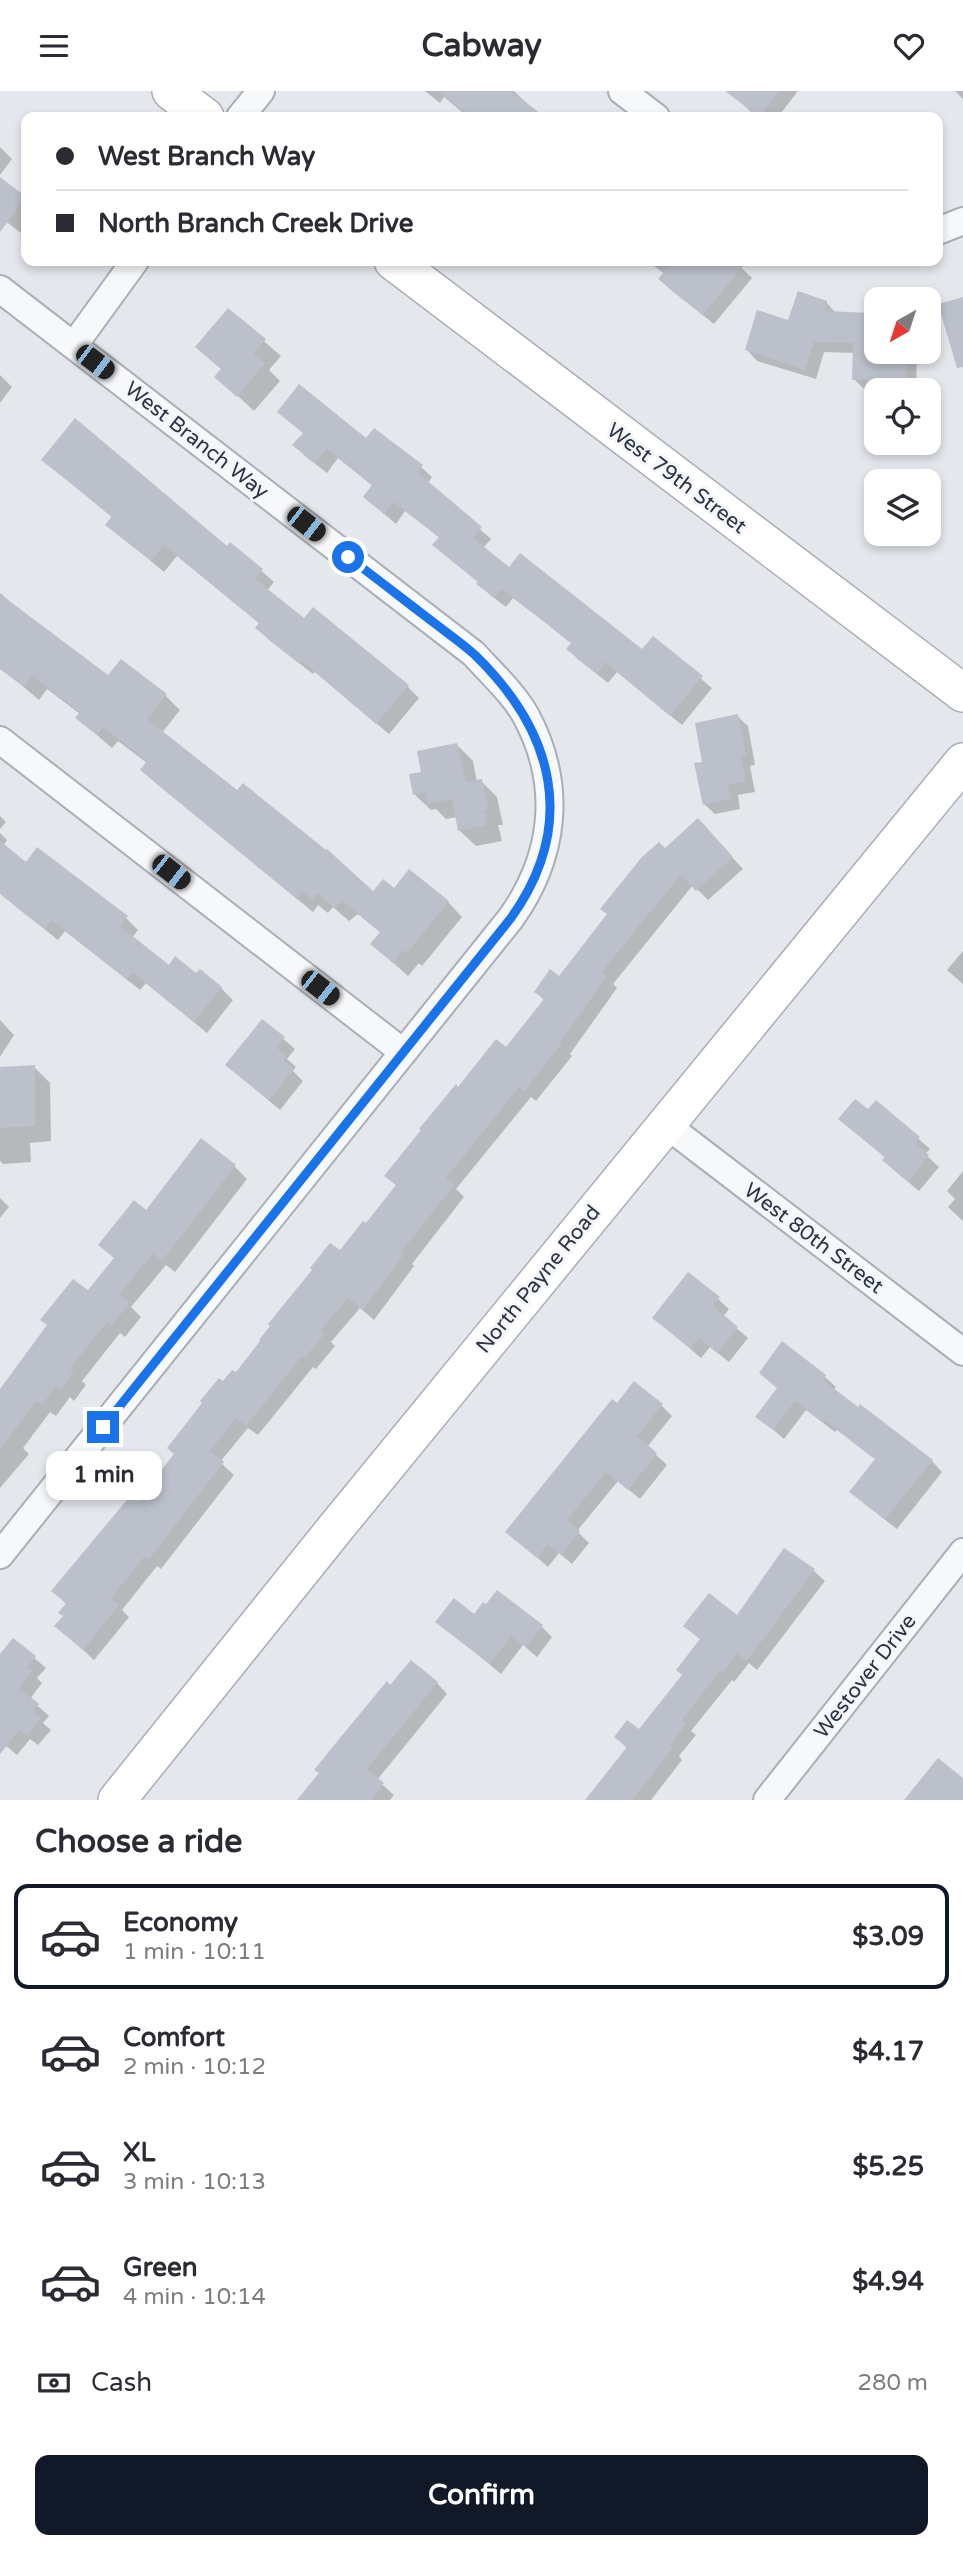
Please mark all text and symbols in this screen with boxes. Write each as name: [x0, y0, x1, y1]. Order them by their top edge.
icon: menu: [35, 27, 73, 65]
text: Cabway: [421, 27, 542, 65]
icon: heart: [890, 27, 928, 65]
text: West Branch Way: [98, 141, 315, 172]
text: North Branch Creek Drive: [98, 208, 413, 239]
north arrow: [864, 287, 942, 364]
map controls: [864, 287, 941, 546]
car: [72, 341, 119, 383]
street label: West Branch Way: [120, 377, 274, 504]
button: locate: [864, 378, 941, 455]
street label: West 79th Street: [602, 418, 751, 539]
button: layers: [864, 469, 941, 546]
car: [283, 503, 330, 545]
route start: [332, 541, 364, 573]
car: [148, 851, 195, 893]
car: [297, 967, 344, 1009]
street label: West 80th Street: [739, 1178, 888, 1299]
street label: North Payne Road: [471, 1200, 606, 1358]
route end: [87, 1411, 119, 1443]
callout: 1 min: [45, 1451, 161, 1501]
text: 1 min: [73, 1461, 135, 1489]
street label: Westover Drive: [809, 1609, 922, 1743]
text: Choose a ride: [35, 1823, 242, 1861]
icon: car: [39, 1905, 102, 1968]
text: Economy: [123, 1907, 238, 1938]
text: $3.09: [852, 1921, 924, 1952]
text: 1 min · 10:11: [123, 1938, 266, 1966]
icon: car: [39, 2020, 102, 2083]
text: Comfort: [123, 2022, 225, 2053]
text: $4.17: [852, 2036, 924, 2067]
text: 2 min · 10:12: [123, 2053, 266, 2081]
icon: car: [39, 2135, 102, 2198]
text: XL: [123, 2137, 155, 2168]
text: $5.25: [852, 2151, 924, 2182]
text: 3 min · 10:13: [123, 2168, 266, 2196]
icon: car: [39, 2250, 102, 2313]
text: Green: [123, 2252, 198, 2283]
text: $4.94: [852, 2266, 924, 2297]
text: 4 min · 10:14: [123, 2283, 266, 2311]
icon: cash: [35, 2364, 73, 2402]
text: Cash: [91, 2367, 152, 2398]
text: 280 m: [858, 2369, 928, 2397]
button: Confirm: [35, 2455, 928, 2535]

